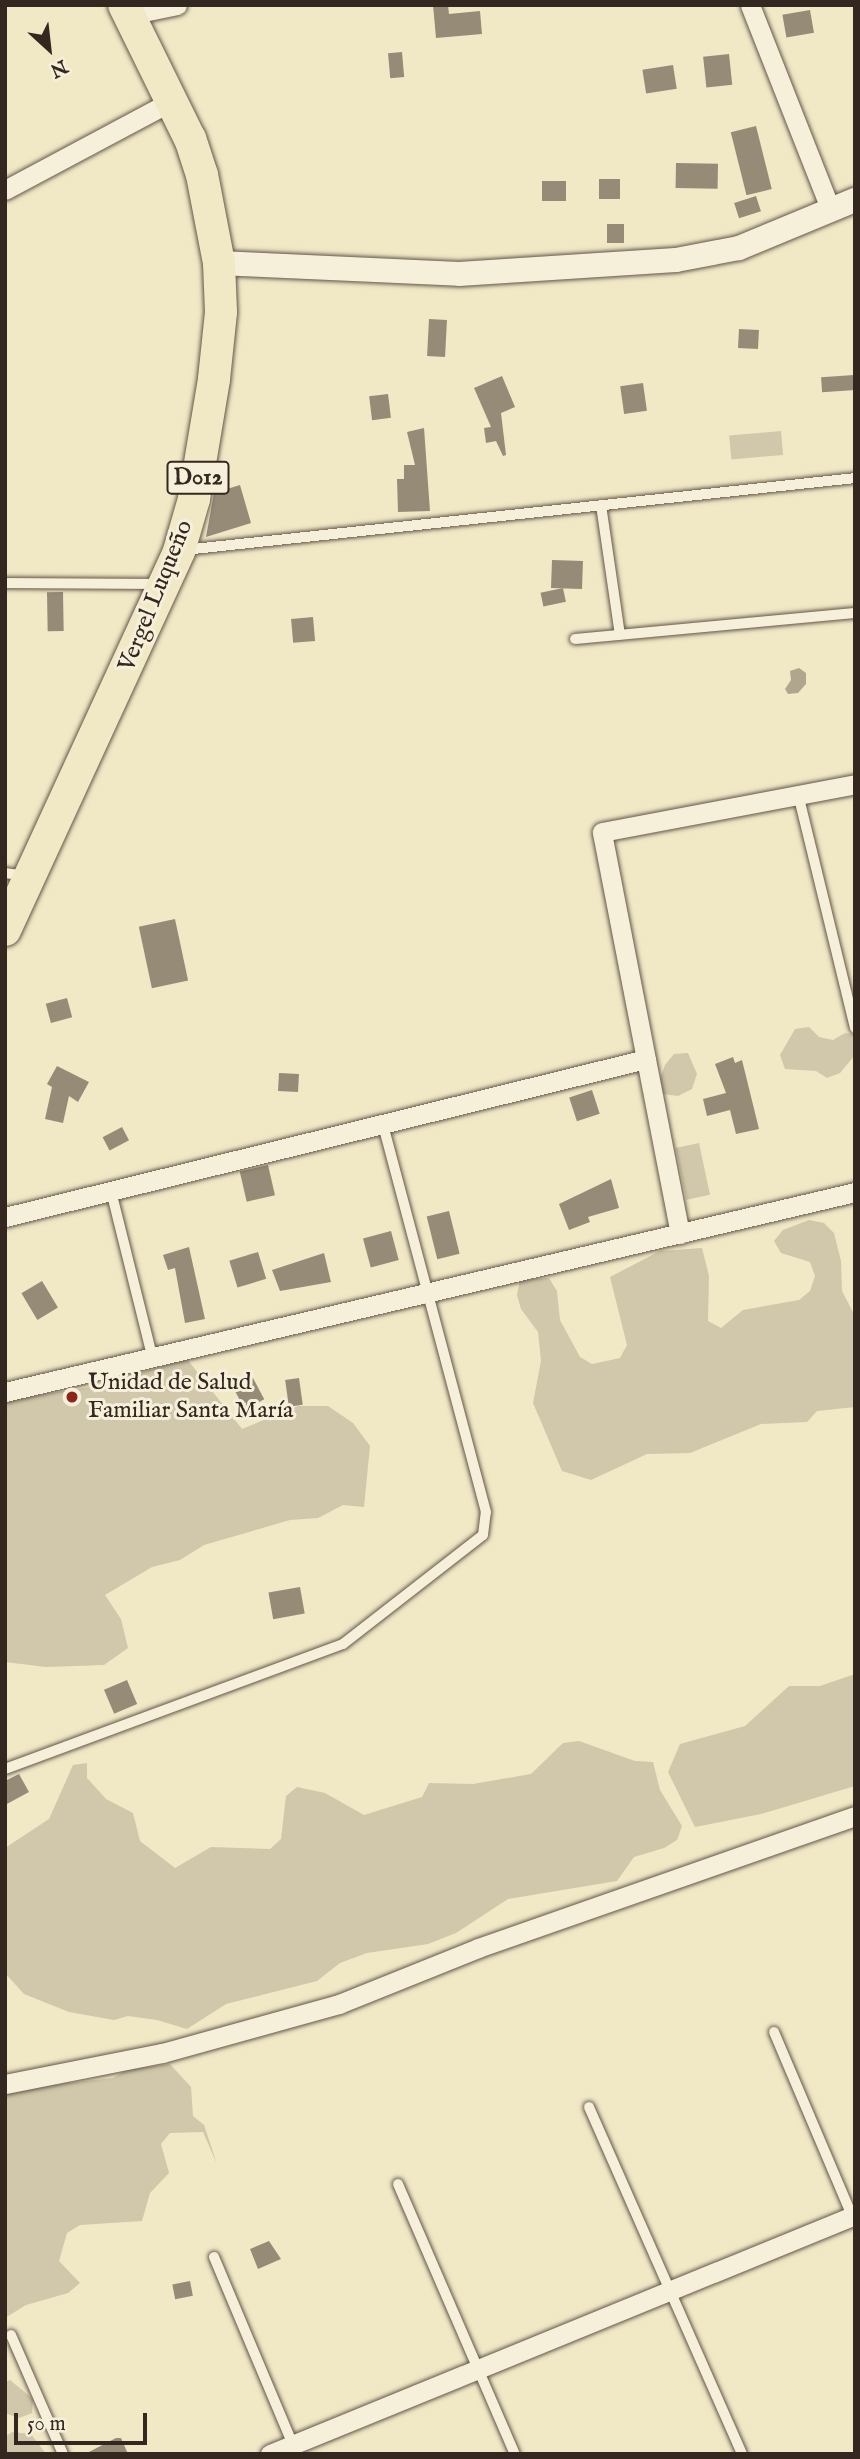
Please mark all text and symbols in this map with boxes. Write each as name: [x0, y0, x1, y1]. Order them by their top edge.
north arrow: [14, 14, 84, 84]
text: N: [46, 53, 71, 82]
road number: D012: [166, 458, 230, 498]
street label: Vergel Luqueño: [113, 516, 199, 676]
place label: Unidad de Salud Familiar Santa María: [88, 1369, 293, 1425]
marker: Unidad de Salud Familiar Santa María: [62, 1387, 82, 1407]
scale bar: [18, 2400, 150, 2444]
text: 50 m: [27, 2411, 66, 2438]

